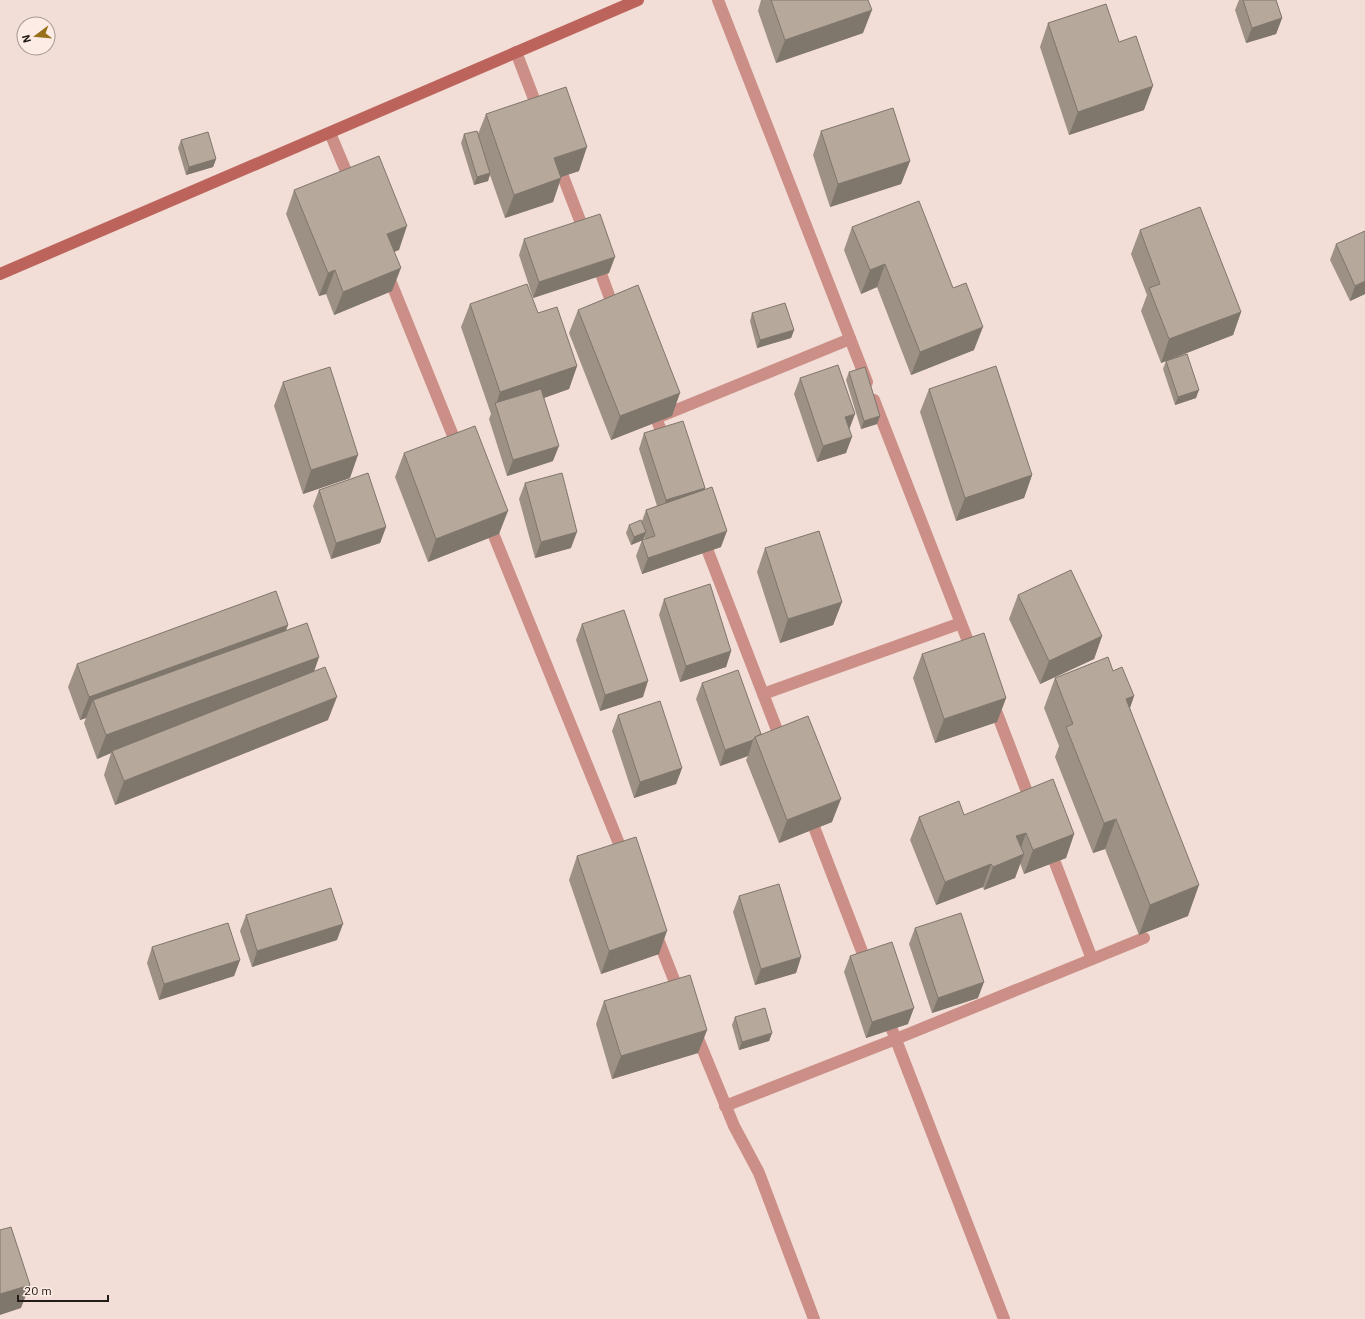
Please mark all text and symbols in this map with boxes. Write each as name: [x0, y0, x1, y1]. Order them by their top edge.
north arrow: [16, 16, 56, 56]
text: N: [19, 33, 34, 45]
scale bar: [18, 1277, 108, 1303]
text: 20 m: [24, 1283, 52, 1298]

